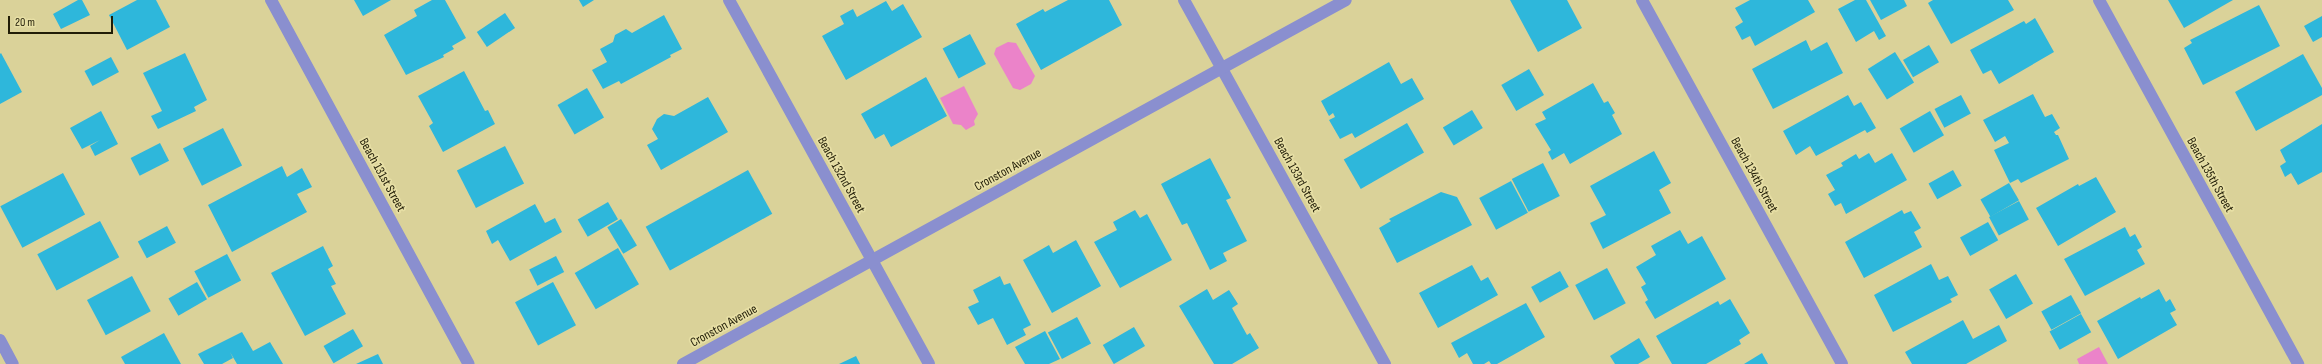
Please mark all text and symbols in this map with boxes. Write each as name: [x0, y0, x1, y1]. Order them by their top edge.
scale bar: [10, 8, 115, 34]
text: 20 m: [15, 15, 35, 30]
street label: Beach 132nd Street: [814, 134, 868, 216]
street label: Beach 133rd Street: [1270, 135, 1324, 215]
street label: Beach 134th Street: [1727, 135, 1781, 215]
street label: Beach 135th Street: [2183, 135, 2237, 215]
street label: Beach 131st Street: [355, 136, 409, 214]
street label: Cronston Avenue: [972, 145, 1044, 195]
street label: Cronston Avenue: [688, 301, 760, 351]

